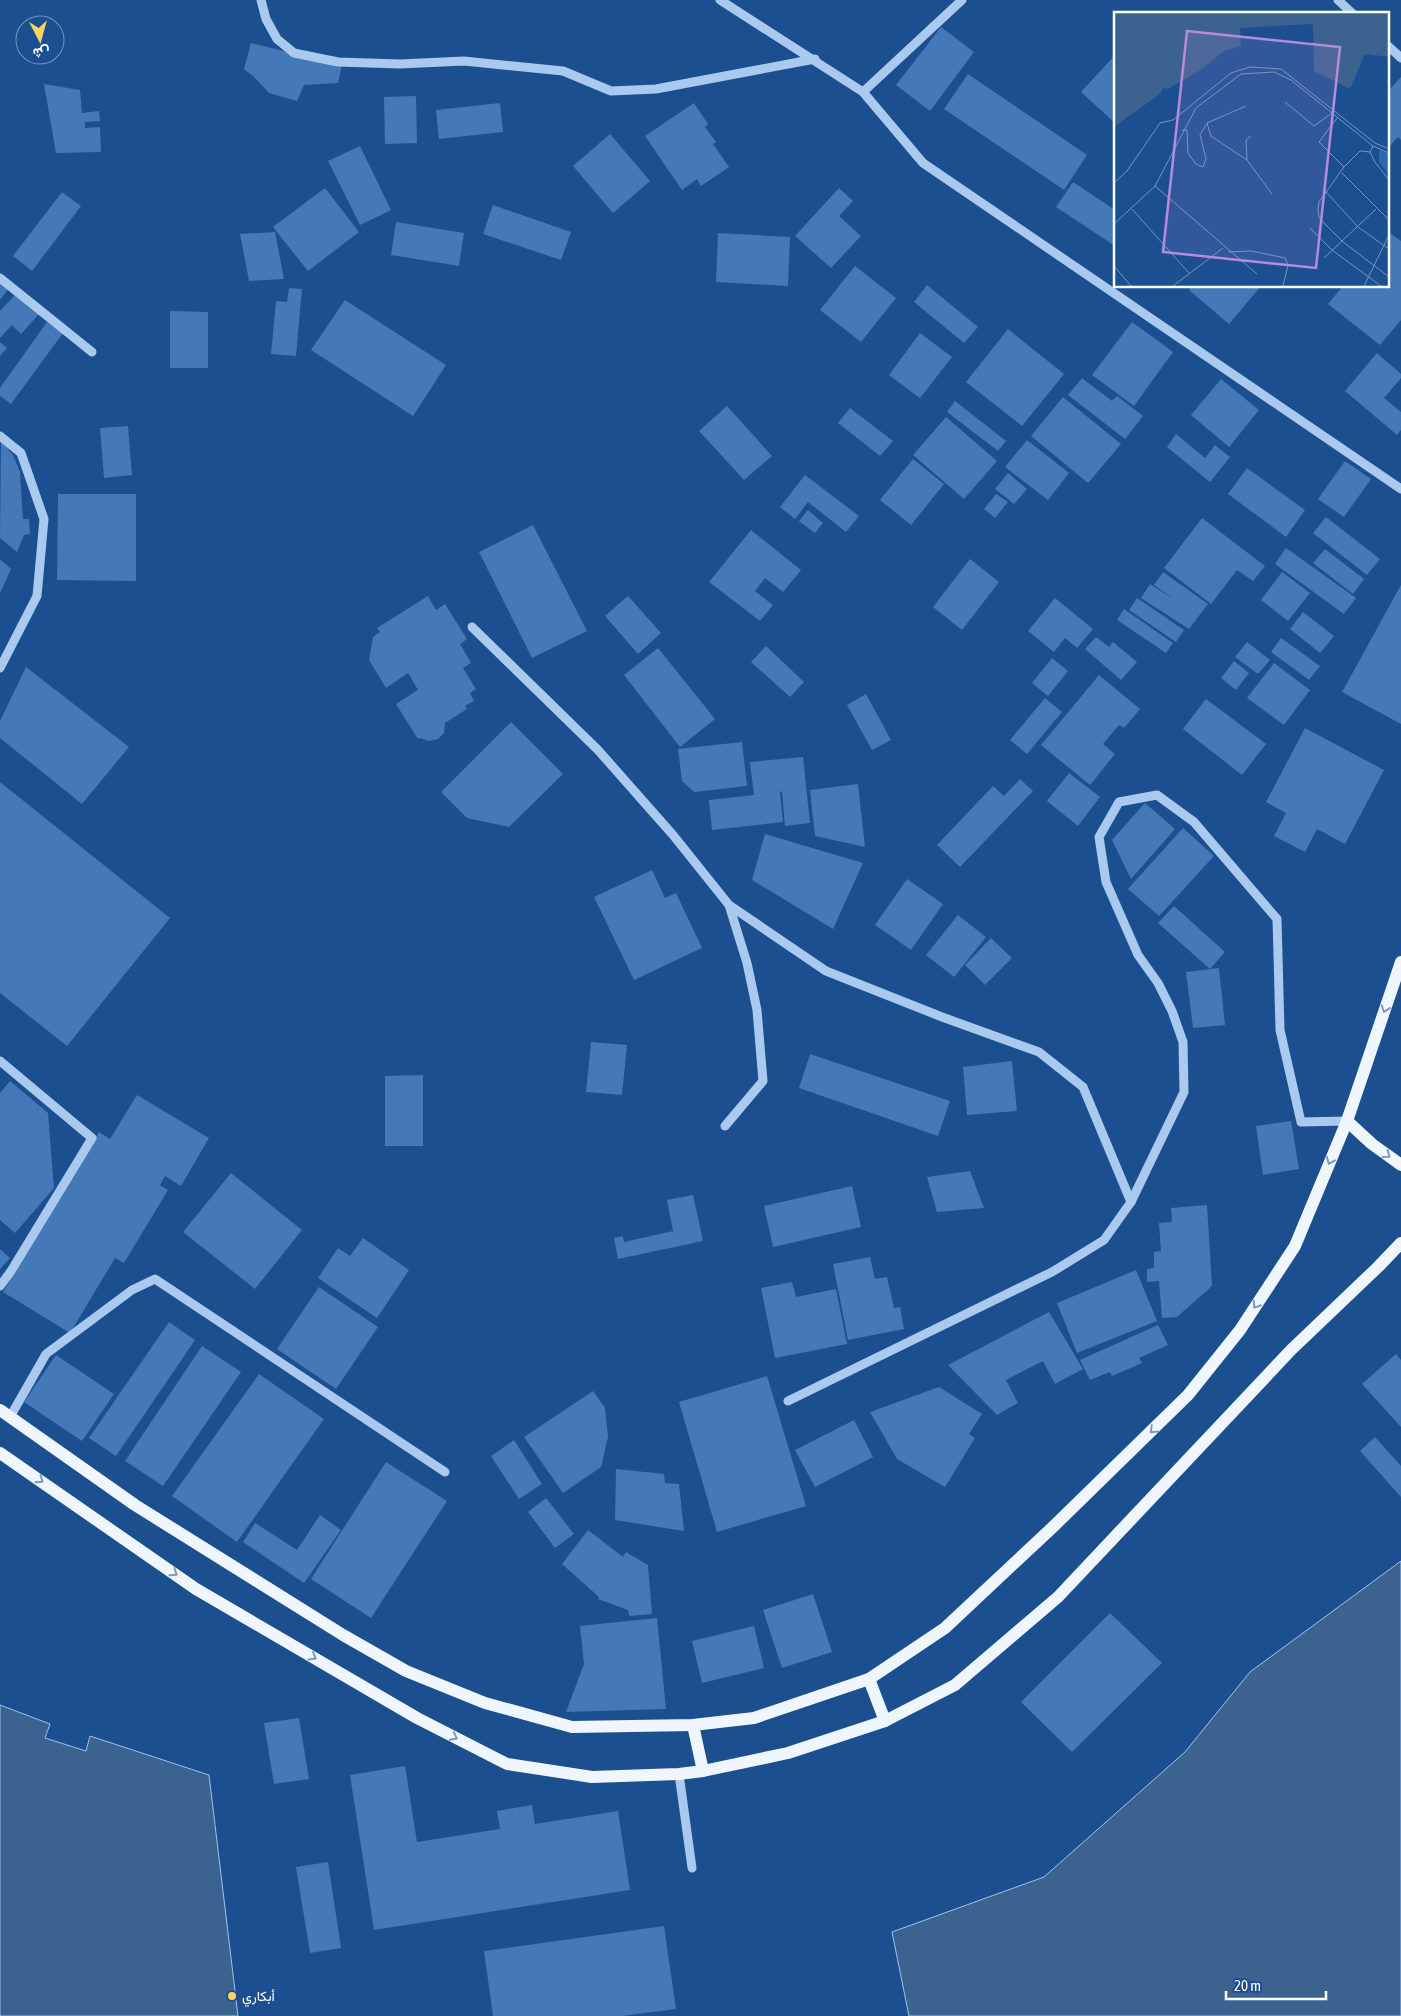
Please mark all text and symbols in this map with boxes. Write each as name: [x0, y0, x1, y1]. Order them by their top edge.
inset map: [1114, 12, 1388, 288]
north arrow: [15, 15, 65, 65]
text: ش: [32, 43, 51, 62]
one-way arrow: [1381, 1004, 1391, 1012]
one-way arrow: [1381, 1149, 1390, 1157]
one-way arrow: [1325, 1156, 1336, 1165]
one-way arrow: [1253, 1300, 1263, 1309]
one-way arrow: [1149, 1424, 1158, 1433]
one-way arrow: [34, 1474, 44, 1483]
one-way arrow: [168, 1567, 177, 1576]
one-way arrow: [307, 1651, 316, 1661]
one-way arrow: [449, 1731, 458, 1741]
scale bar: [1226, 1968, 1326, 2000]
text: 20 m: [1234, 1977, 1261, 1994]
place label: أبكاري: [242, 1988, 275, 2008]
marker: أبكاري: [226, 1990, 238, 2002]

